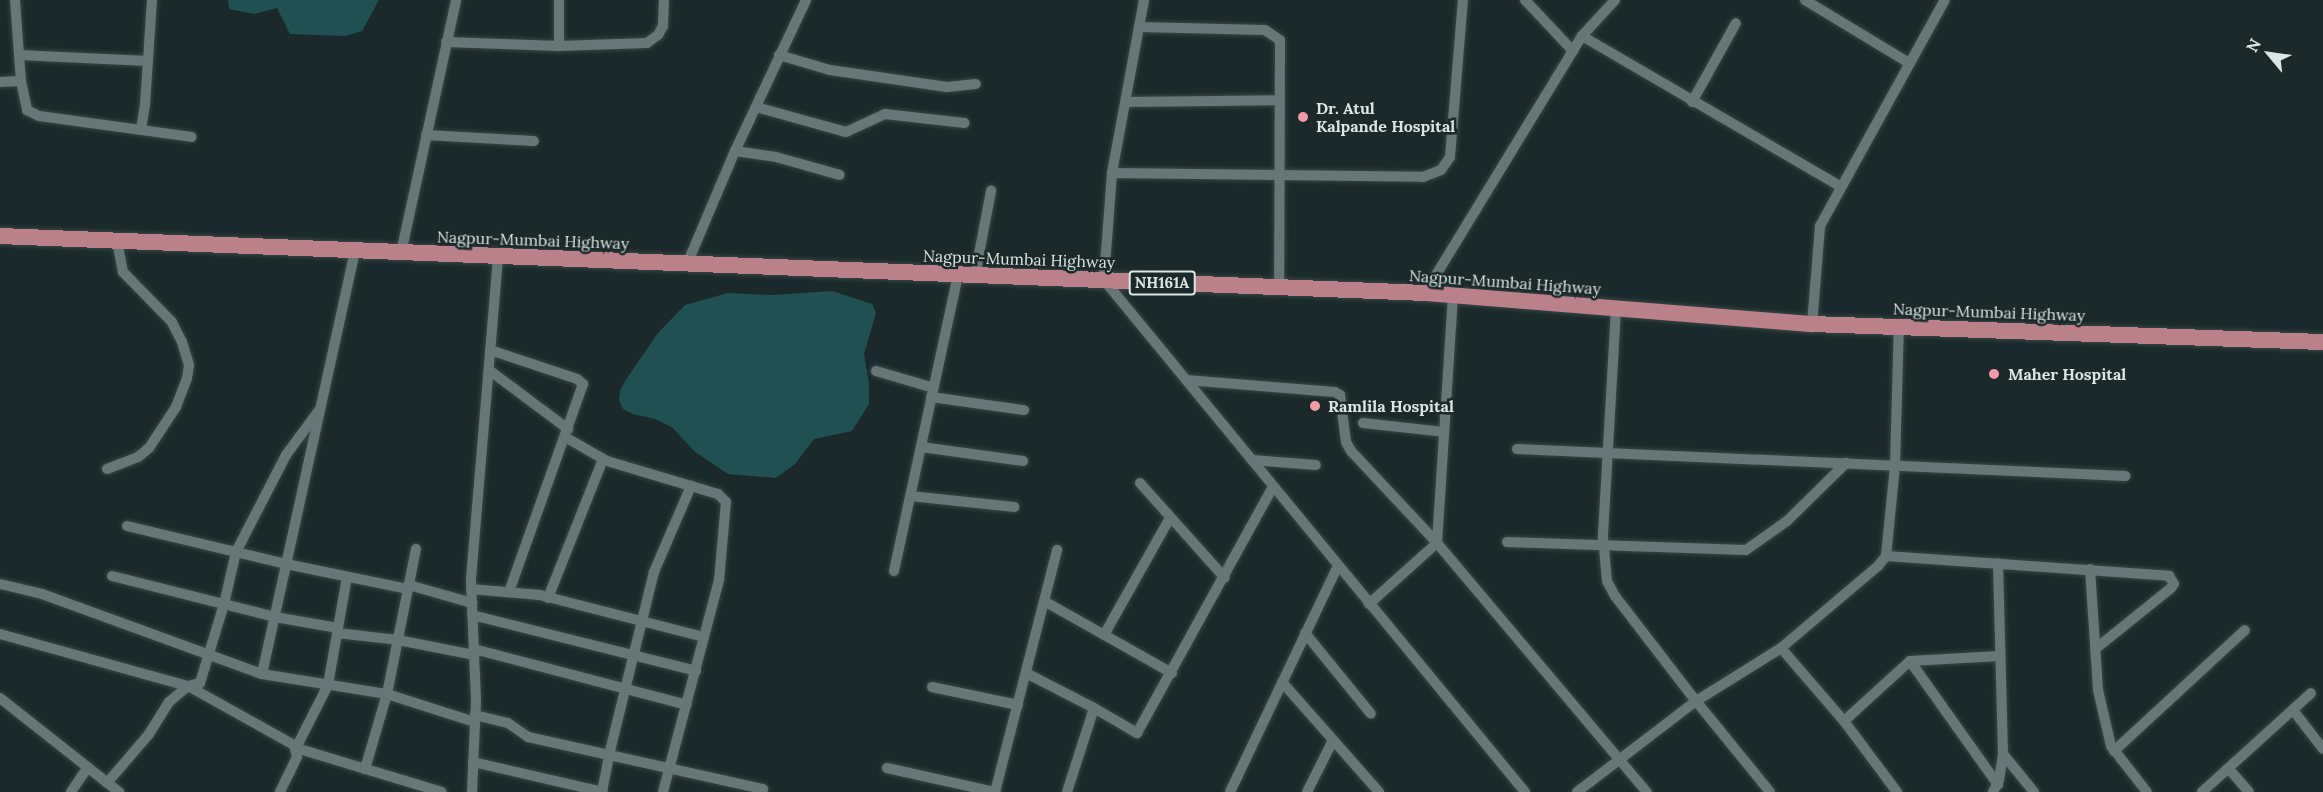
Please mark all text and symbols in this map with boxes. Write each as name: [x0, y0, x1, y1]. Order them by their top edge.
north arrow: [2239, 24, 2299, 84]
text: N: [2242, 35, 2265, 56]
place label: Dr. Atul Kalpande Hospital: [1316, 98, 1455, 136]
marker: Dr. Atul Kalpande Hospital: [1294, 108, 1312, 126]
street label: Nagpur-Mumbai Highway: [437, 227, 629, 253]
street label: Nagpur-Mumbai Highway: [923, 246, 1115, 272]
street label: Nagpur-Mumbai Highway: [1408, 266, 1602, 298]
road number: NH161A: [1128, 271, 1196, 295]
street label: Nagpur-Mumbai Highway: [1893, 299, 2085, 325]
place label: Maher Hospital: [2008, 364, 2126, 384]
marker: Maher Hospital: [1985, 365, 2003, 383]
place label: Ramlila Hospital: [1328, 396, 1454, 416]
marker: Ramlila Hospital: [1306, 397, 1324, 415]

